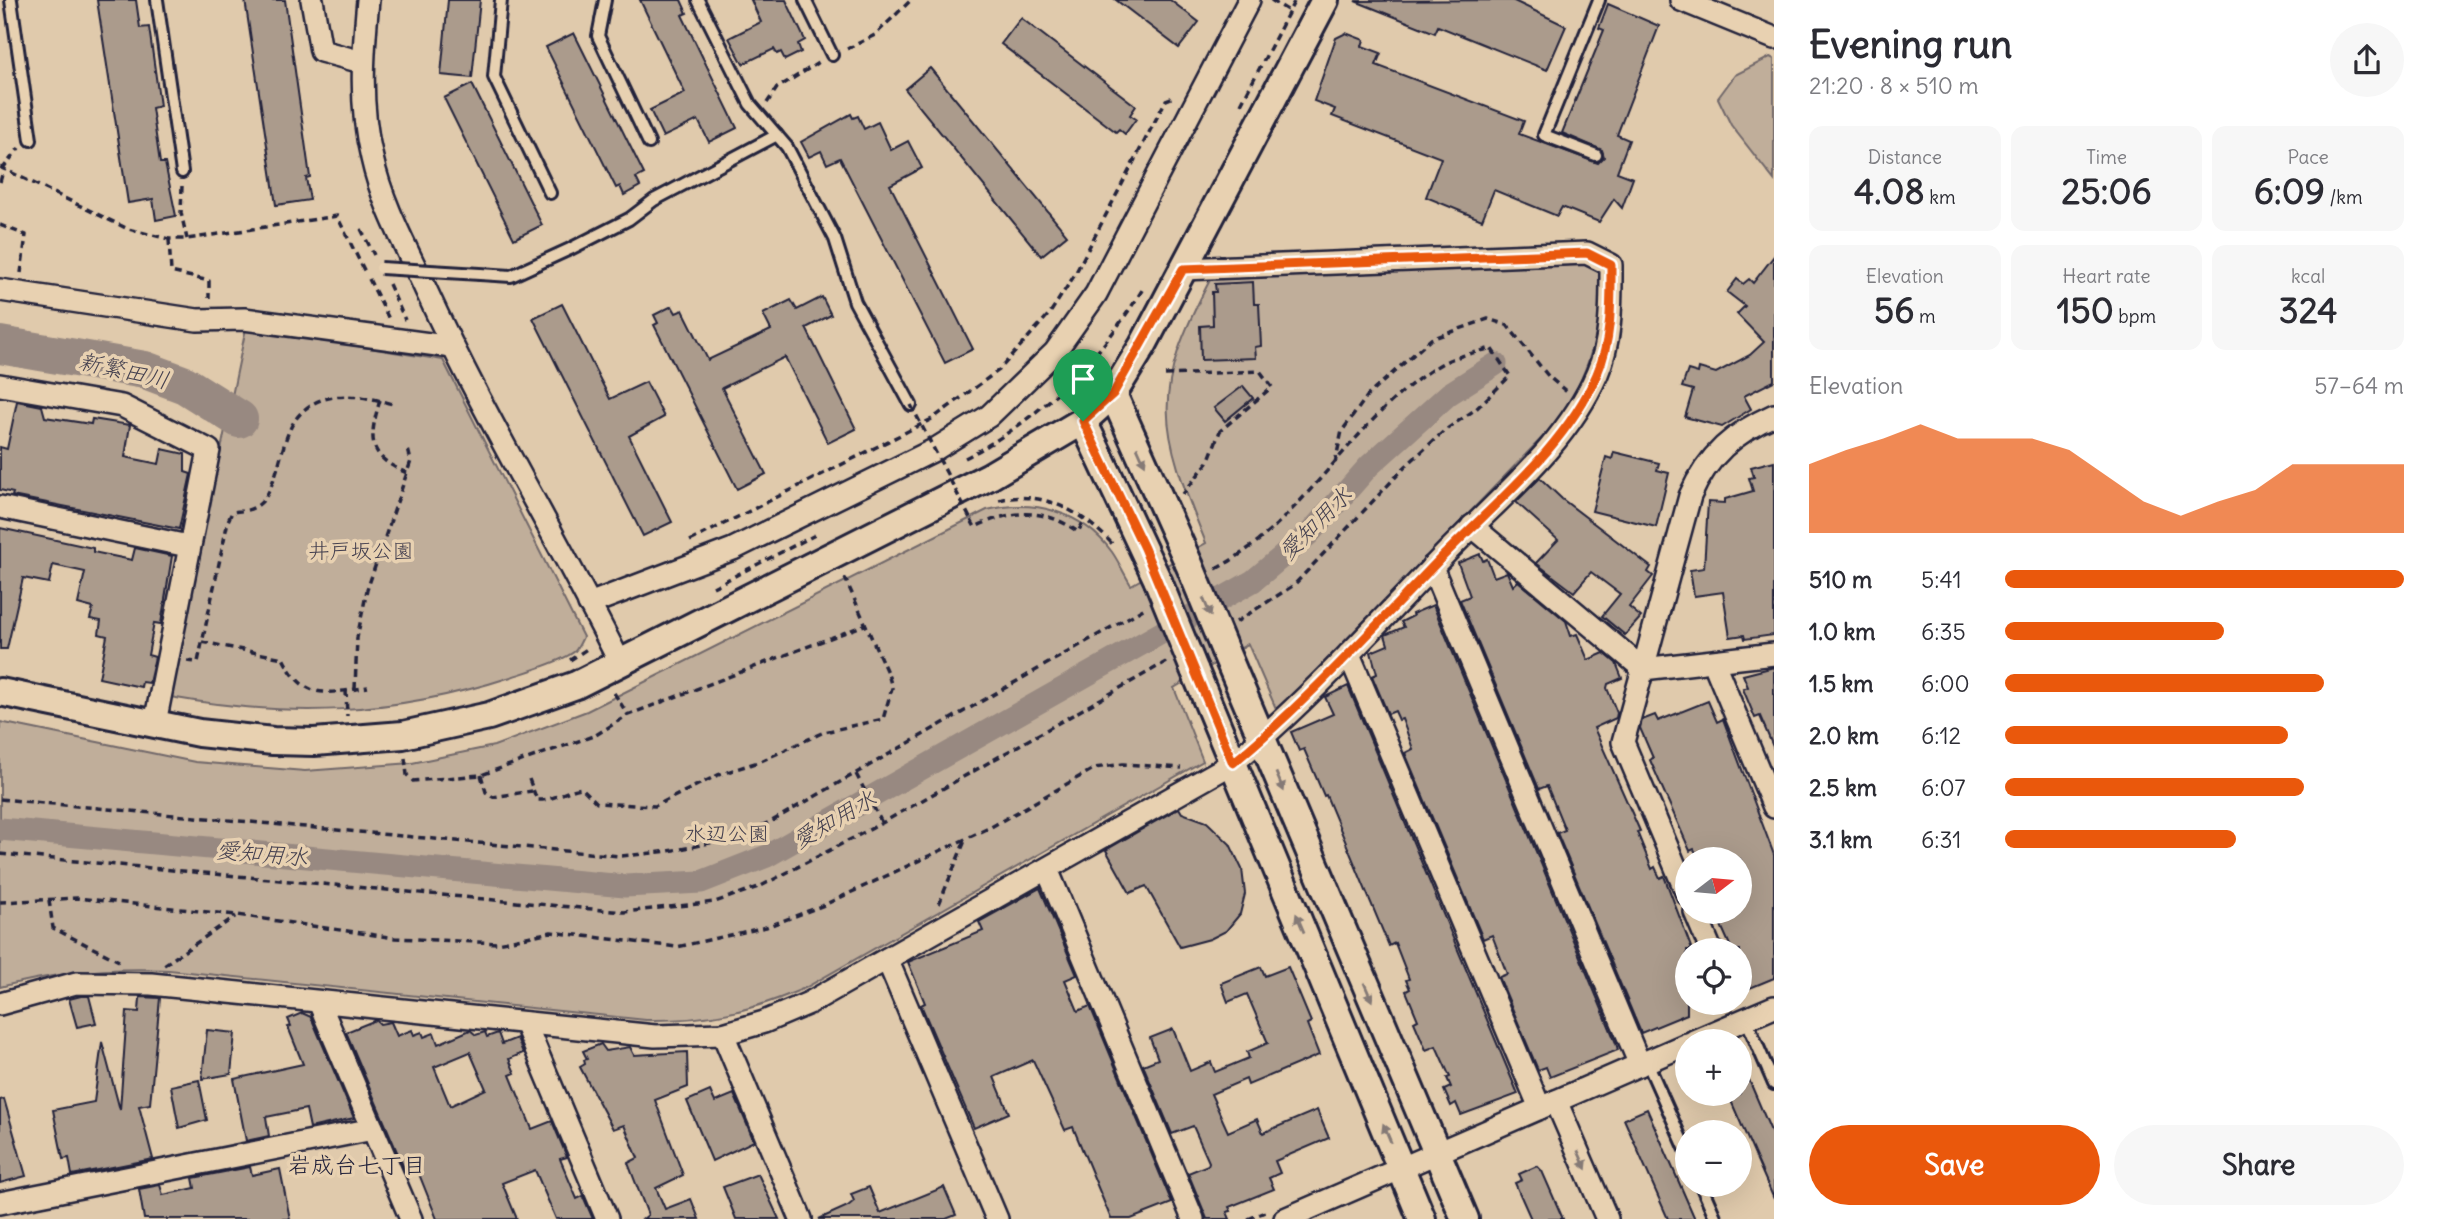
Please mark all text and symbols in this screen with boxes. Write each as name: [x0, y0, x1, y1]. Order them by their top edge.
text: Evening run: [1809, 21, 2012, 68]
button: share: [2330, 23, 2404, 97]
text: 21:20 · 8 × 510 m: [1809, 71, 1979, 100]
text: Distance: [1868, 145, 1942, 169]
text: Time: [2086, 145, 2127, 169]
text: Pace: [2288, 145, 2329, 169]
text: 4.08: [1854, 169, 1925, 213]
text: 25:06: [2061, 169, 2152, 213]
text: 6:09: [2254, 169, 2325, 213]
text: km: [1925, 185, 1956, 209]
text: /km: [2325, 185, 2363, 209]
text: Elevation: [1866, 264, 1944, 288]
text: Heart rate: [2062, 264, 2151, 288]
text: kcal: [2291, 264, 2325, 288]
text: 56: [1874, 288, 1914, 332]
text: 150: [2057, 288, 2114, 332]
text: 324: [2279, 288, 2338, 332]
text: m: [1914, 304, 1936, 328]
text: bpm: [2114, 304, 2156, 328]
water label: 新繁田川: [76, 346, 172, 394]
pin: [1053, 349, 1113, 421]
icon: arrive: [1064, 360, 1102, 398]
text: Elevation: [1809, 371, 1903, 400]
text: 57–64 m: [2314, 371, 2404, 400]
one-way arrow: [1135, 446, 1147, 466]
water label: 愛知用水: [1272, 480, 1358, 566]
park label: 井戸坂公園: [309, 537, 414, 564]
text: 510 m: [1809, 565, 1872, 594]
text: 5:41: [1921, 565, 1962, 594]
one-way arrow: [1202, 597, 1213, 618]
text: 1.0 km: [1809, 617, 1875, 646]
text: 6:35: [1921, 617, 1966, 646]
text: 1.5 km: [1809, 669, 1874, 698]
text: 6:00: [1921, 669, 1970, 698]
text: 2.0 km: [1809, 721, 1879, 750]
text: 6:12: [1921, 721, 1961, 750]
one-way arrow: [1275, 771, 1286, 792]
text: 2.5 km: [1809, 773, 1877, 802]
text: 6:07: [1921, 773, 1966, 802]
water label: 愛知用水: [787, 783, 881, 855]
park label: 水辺公園: [685, 820, 769, 847]
text: 3.1 km: [1809, 825, 1872, 854]
text: 6:31: [1921, 825, 1961, 854]
water label: 愛知用水: [215, 835, 309, 871]
north arrow: [1675, 847, 1752, 924]
map controls: [1675, 847, 1752, 1197]
one-way arrow: [1294, 912, 1305, 933]
button: locate: [1675, 938, 1752, 1015]
one-way arrow: [1362, 981, 1373, 1002]
button: +: [1675, 1029, 1752, 1106]
button: −: [1675, 1120, 1752, 1197]
one-way arrow: [1381, 1123, 1392, 1144]
button: Save: [1809, 1125, 2100, 1205]
button: Share: [2114, 1125, 2404, 1205]
district label: 岩成台七丁目: [288, 1150, 426, 1179]
one-way arrow: [1576, 1150, 1588, 1170]

